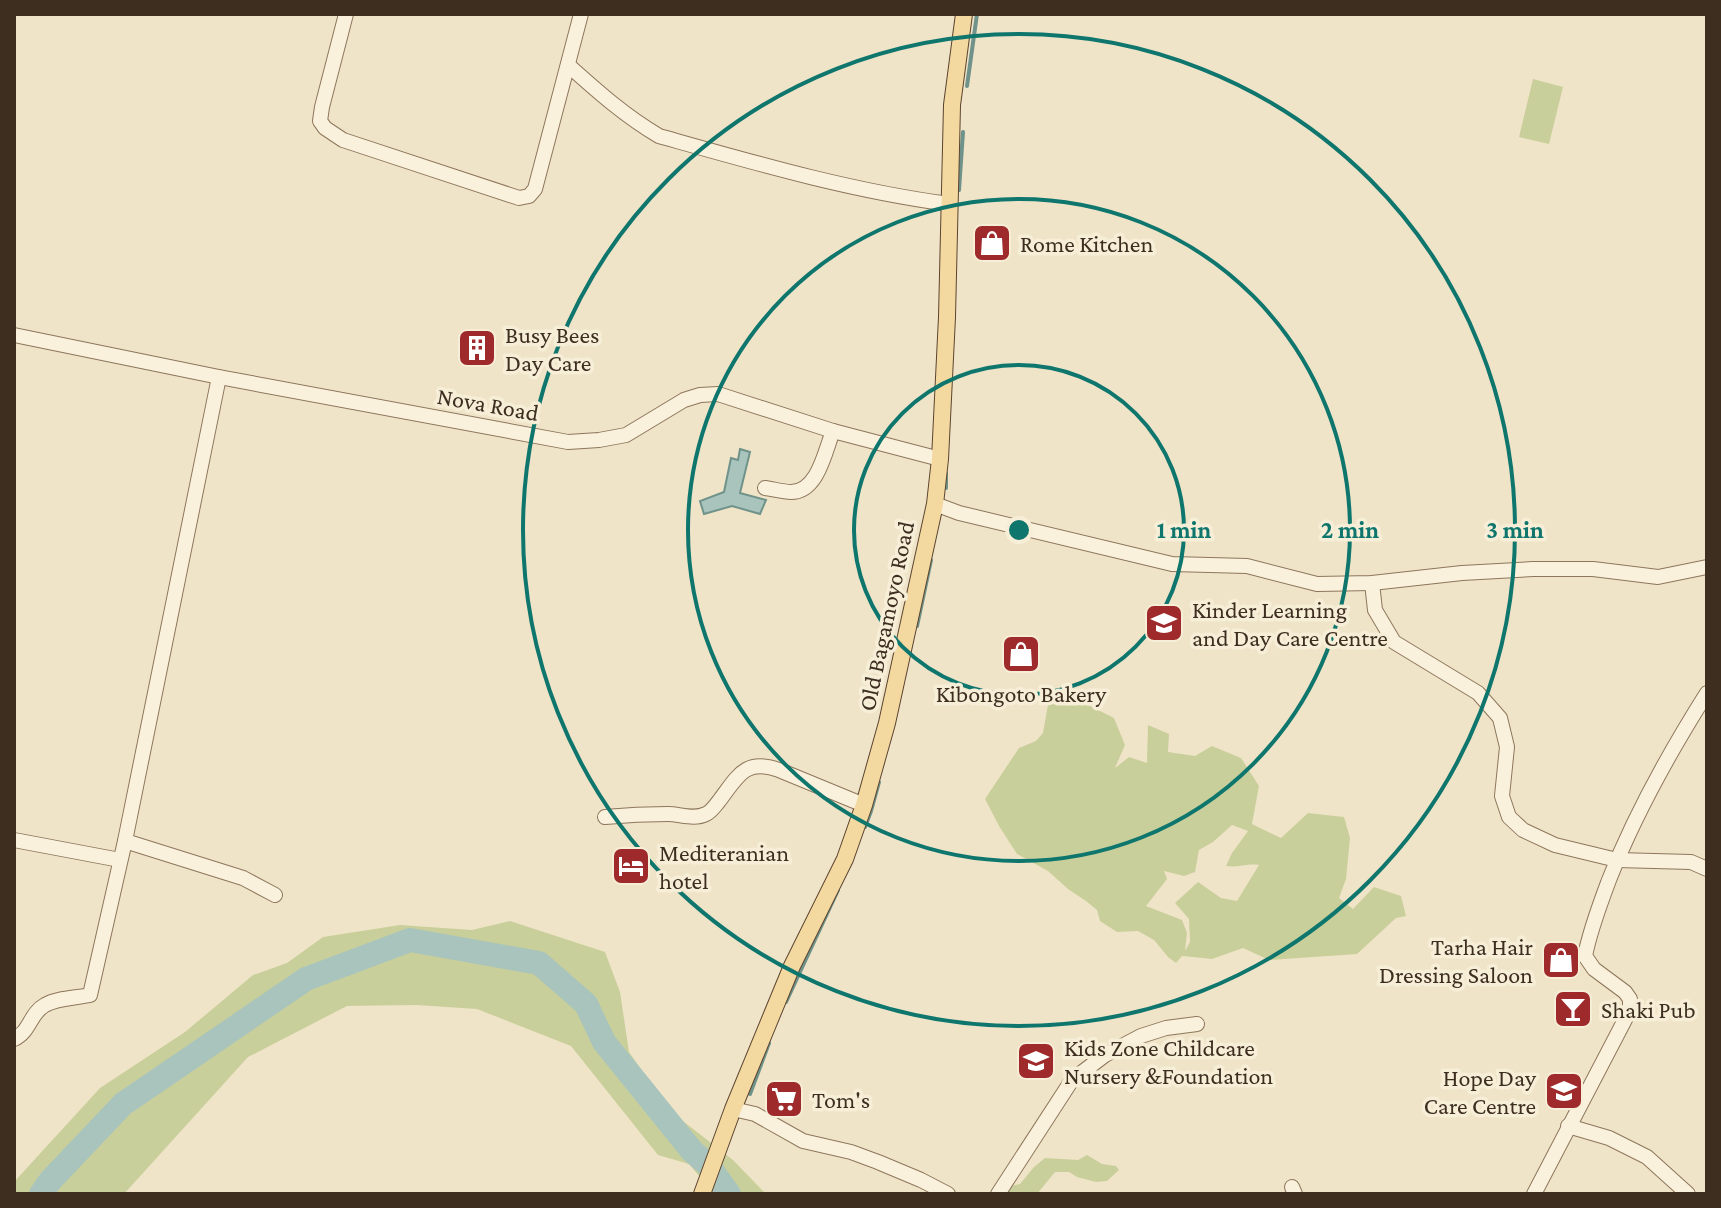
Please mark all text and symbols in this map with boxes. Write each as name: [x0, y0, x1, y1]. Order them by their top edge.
shop icon: Rome Kitchen: [971, 222, 1013, 264]
place label: Rome Kitchen: [1020, 230, 1153, 257]
place label: Busy Bees Day Care: [505, 321, 599, 376]
building icon: Busy Bees Day Care: [456, 327, 498, 369]
street label: Nova Road: [435, 382, 541, 426]
centre of rings: [1005, 516, 1033, 544]
text: 1 min: [1157, 516, 1212, 543]
text: 2 min: [1321, 516, 1379, 543]
text: 3 min: [1486, 516, 1544, 543]
street label: Old Bagamoyo Road: [853, 518, 919, 713]
place label: Kinder Learning and Day Care Centre: [1192, 596, 1388, 651]
school or university icon: Kinder Learning and Day Care Centre: [1143, 602, 1185, 644]
shop icon: Kibongoto Bakery: [1000, 633, 1042, 675]
place label: Kibongoto Bakery: [936, 680, 1107, 707]
place label: Mediteranian hotel: [659, 839, 789, 894]
hotel icon: Mediteranian hotel: [610, 845, 652, 887]
place label: Tarha Hair Dressing Saloon: [1379, 933, 1533, 988]
shop icon: Tarha Hair Dressing Saloon: [1540, 939, 1582, 981]
bar icon: Shaki Pub: [1552, 988, 1594, 1030]
place label: Shaki Pub: [1601, 996, 1696, 1023]
place label: Kids Zone Childcare Nursery &Foundation: [1064, 1034, 1273, 1089]
school or university icon: Kids Zone Childcare Nursery &Foundation: [1015, 1040, 1057, 1082]
place label: Hope Day Care Centre: [1424, 1064, 1537, 1119]
school or university icon: Hope Day Care Centre: [1543, 1070, 1585, 1112]
supermarket icon: Tom's: [763, 1078, 805, 1120]
place label: Tom's: [812, 1086, 870, 1113]

